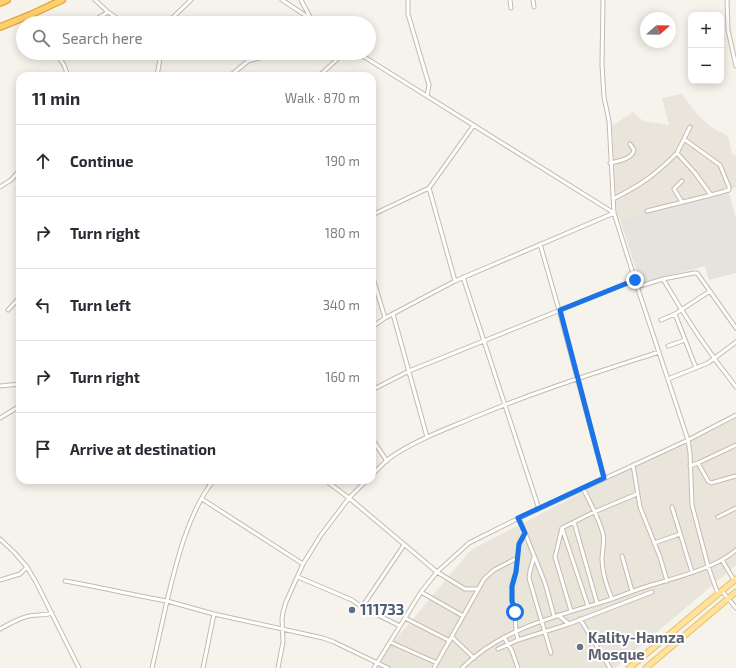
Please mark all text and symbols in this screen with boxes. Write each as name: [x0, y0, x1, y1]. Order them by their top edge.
north arrow: [640, 12, 676, 48]
map controls: [688, 12, 724, 84]
button: +: [688, 12, 724, 48]
search box: [16, 16, 376, 60]
icon: search: [30, 27, 52, 49]
text: Search here: [62, 29, 143, 47]
button: −: [688, 48, 724, 84]
text: 11 min: [32, 88, 80, 108]
text: Walk · 870 m: [285, 90, 360, 106]
icon: ahead: [32, 150, 54, 172]
text: Continue: [70, 152, 133, 170]
text: 190 m: [325, 153, 360, 169]
icon: right: [32, 222, 54, 244]
text: Turn right: [70, 224, 140, 242]
text: 180 m: [325, 225, 360, 241]
route end: [626, 271, 644, 289]
icon: left: [32, 294, 54, 316]
text: Turn left: [70, 296, 131, 314]
text: 340 m: [323, 297, 360, 313]
icon: right: [32, 366, 54, 388]
text: Turn right: [70, 368, 140, 386]
text: 160 m: [325, 369, 360, 385]
icon: arrive: [32, 438, 54, 460]
text: Arrive at destination: [70, 440, 216, 458]
place label: 111733: [360, 600, 404, 618]
route start: [506, 603, 524, 621]
marker: 111733: [347, 605, 357, 615]
place label: Kality-Hamza Mosque: [588, 628, 684, 663]
marker: Kality-Hamza Mosque: [575, 642, 585, 652]

